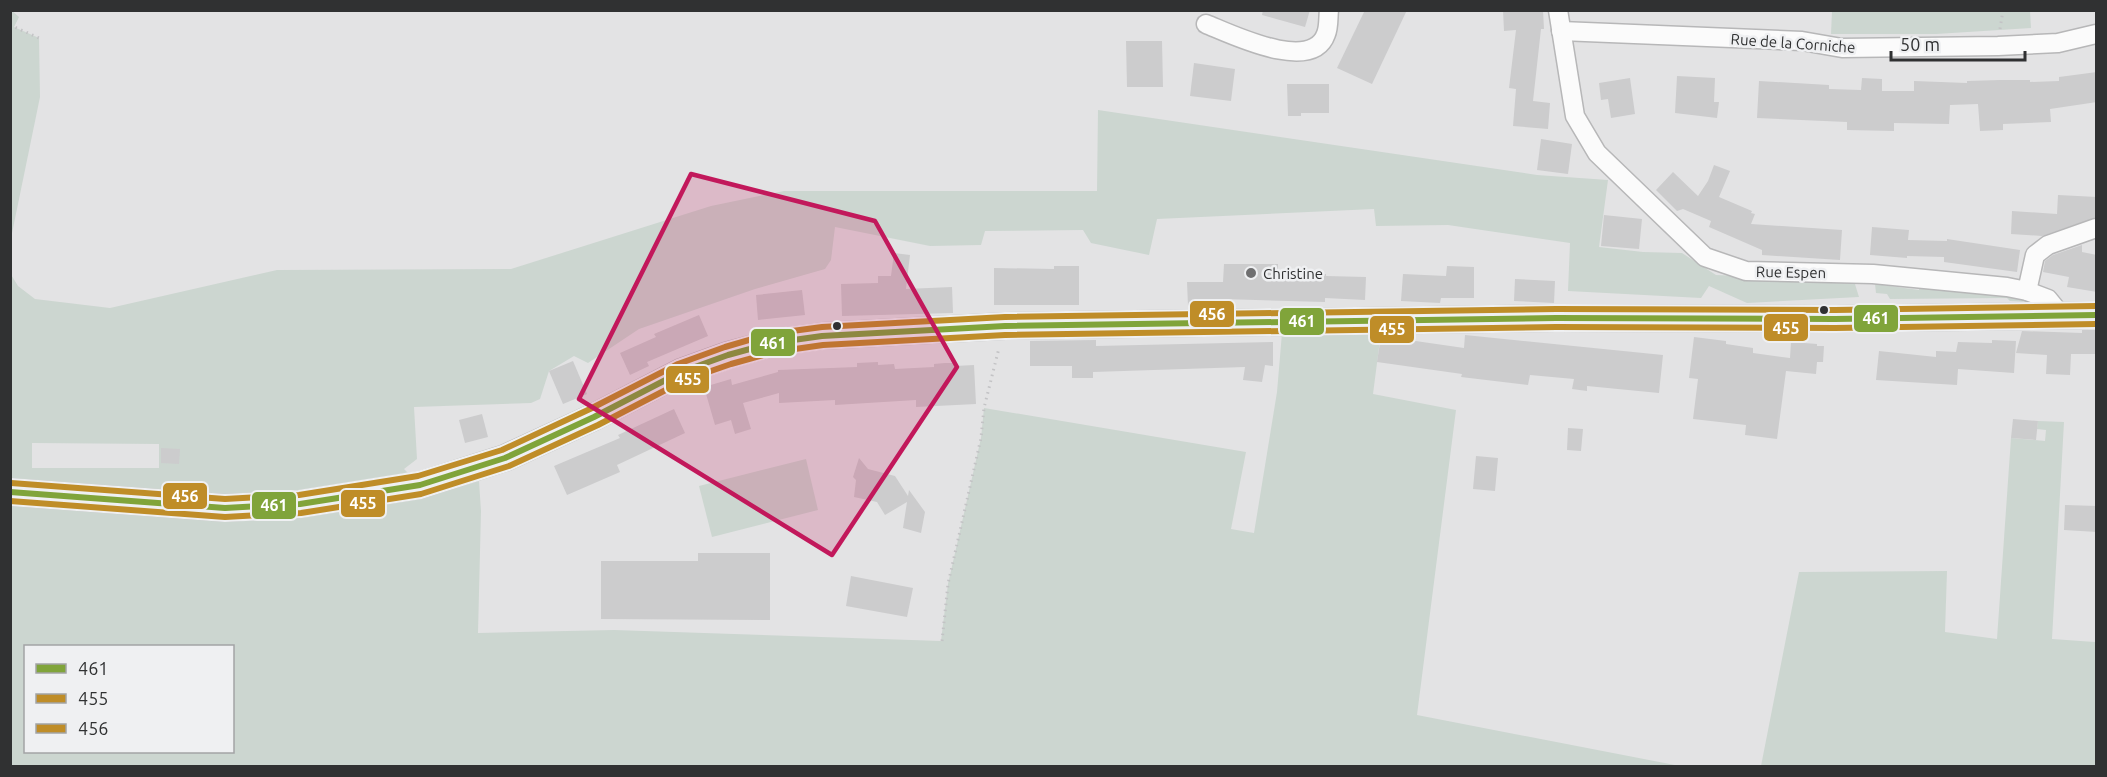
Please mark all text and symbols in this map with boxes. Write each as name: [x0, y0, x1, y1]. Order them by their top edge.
scale bar: [1891, 24, 2024, 62]
street label: Rue de la Corniche: [1730, 30, 1856, 56]
text: 50 m: [1900, 34, 1940, 54]
street label: Rue Espen: [1756, 263, 1826, 281]
place label: Christine: [1263, 265, 1323, 282]
marker: Christine: [1244, 266, 1258, 280]
line badge: 456: [1189, 300, 1235, 328]
unlabelled marker: [1818, 304, 1830, 316]
line badge: 461: [1853, 304, 1899, 333]
text: 456: [1198, 305, 1226, 323]
line badge: 461: [1279, 307, 1325, 336]
text: 461: [1862, 309, 1890, 327]
text: 461: [1288, 312, 1316, 330]
line badge: 455: [1763, 313, 1809, 342]
line badge: 455: [1369, 315, 1415, 344]
text: 455: [1772, 319, 1800, 337]
unlabelled marker: [831, 320, 843, 332]
text: 455: [1378, 320, 1406, 338]
line badge: 461: [750, 328, 796, 357]
text: 461: [759, 334, 787, 352]
line badge: 455: [665, 365, 710, 394]
text: 455: [674, 370, 702, 388]
line badge: 456: [162, 482, 208, 510]
text: 456: [171, 487, 199, 505]
line badge: 455: [340, 489, 386, 518]
line badge: 461: [251, 491, 297, 520]
text: 455: [349, 494, 377, 512]
text: 461: [260, 496, 288, 514]
legend: [24, 645, 234, 753]
text: 461: [78, 658, 108, 678]
text: 455: [78, 688, 108, 708]
text: 456: [78, 718, 108, 738]

